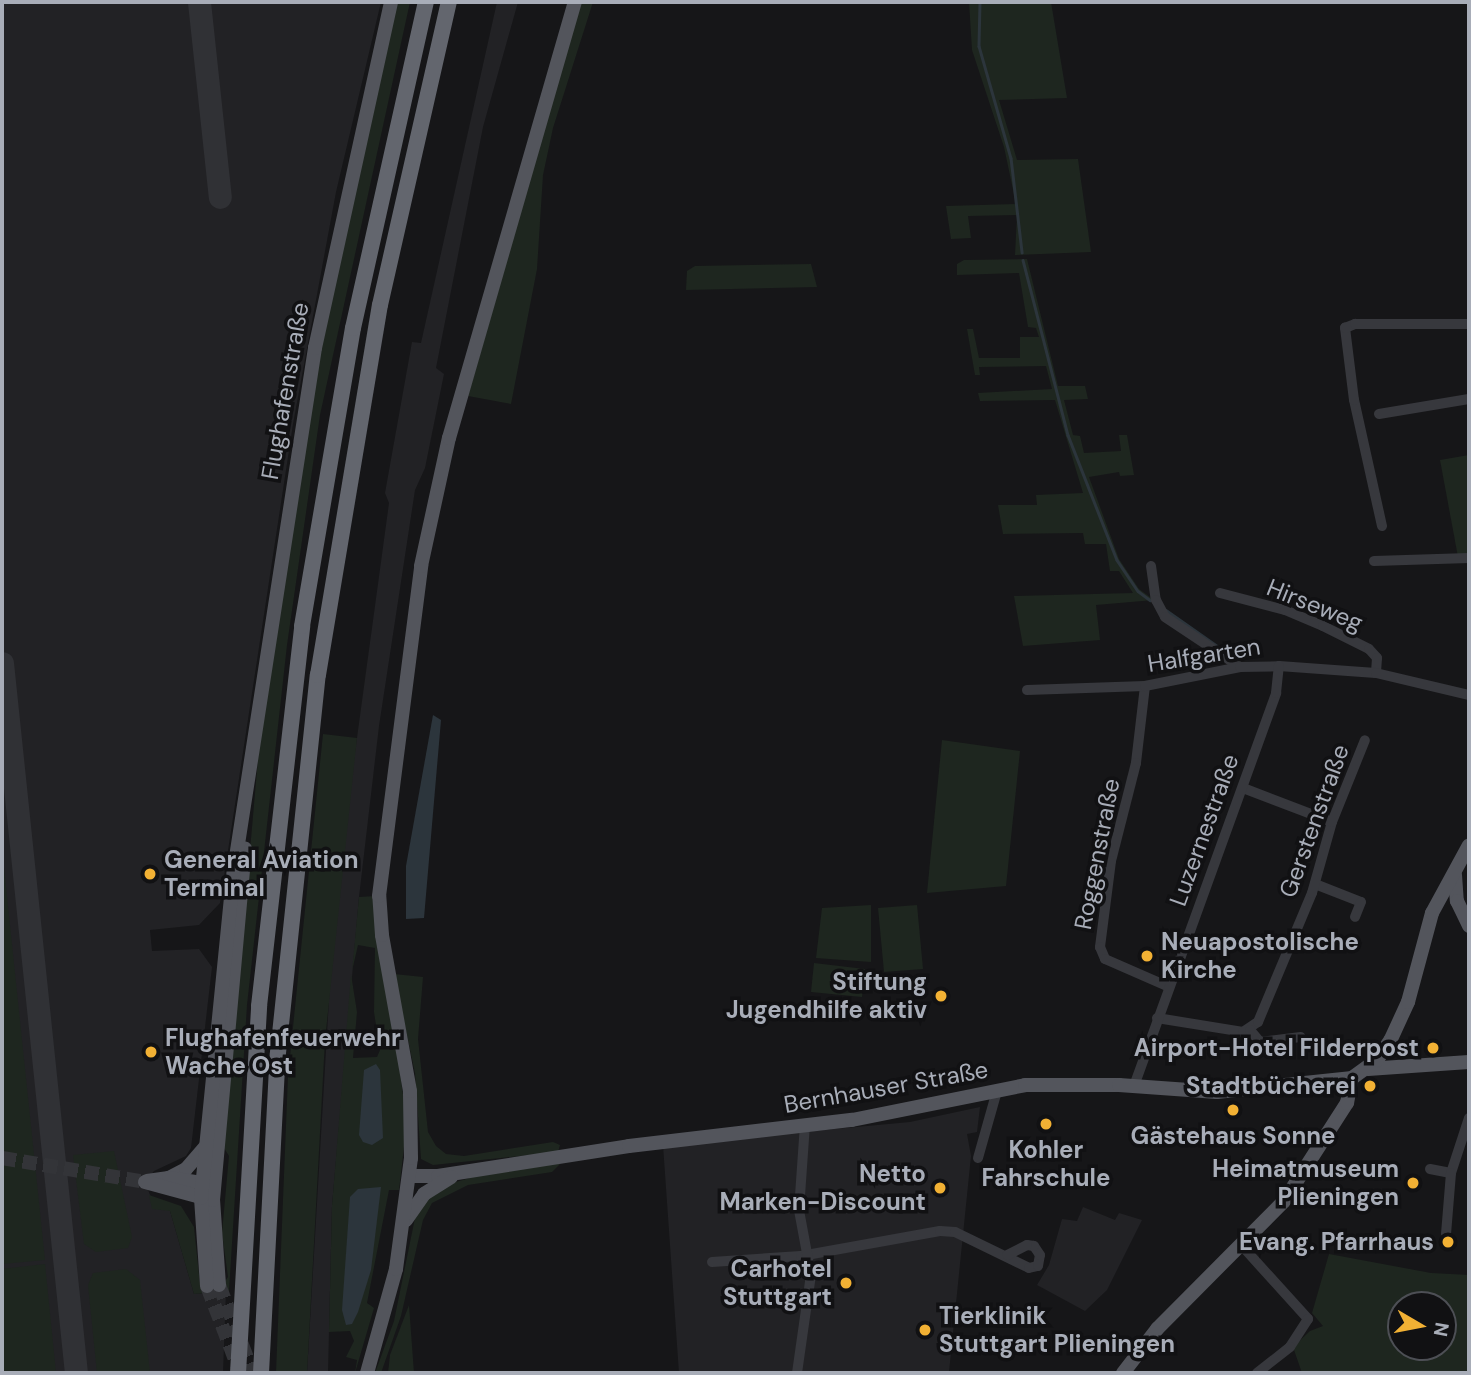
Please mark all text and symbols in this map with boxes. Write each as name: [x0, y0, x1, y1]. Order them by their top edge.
street label: Flughafenstraße: [255, 300, 315, 482]
street label: Hirseweg: [1263, 573, 1367, 637]
street label: Halfgarten: [1146, 632, 1262, 678]
street label: Gerstenstraße: [1273, 741, 1355, 901]
street label: Luzernestraße: [1163, 750, 1245, 910]
street label: Roggenstraße: [1068, 776, 1126, 932]
place label: General Aviation Terminal: [164, 846, 358, 902]
marker: General Aviation Terminal: [142, 866, 158, 882]
place label: Neuapostolische Kirche: [1161, 928, 1359, 984]
marker: Neuapostolische Kirche: [1139, 948, 1155, 964]
place label: Stiftung Jugendhilfe aktiv: [726, 968, 927, 1024]
marker: Stiftung Jugendhilfe aktiv: [933, 988, 949, 1004]
place label: Flughafenfeuerwehr Wache Ost: [165, 1024, 401, 1080]
place label: Airport-Hotel Filderpost: [1134, 1034, 1419, 1062]
marker: Airport-Hotel Filderpost: [1425, 1040, 1441, 1056]
marker: Flughafenfeuerwehr Wache Ost: [143, 1044, 159, 1060]
street label: Bernhauser Straße: [782, 1055, 990, 1119]
place label: Stadtbücherei: [1186, 1072, 1356, 1100]
marker: Stadtbücherei: [1362, 1078, 1378, 1094]
marker: Gästehaus Sonne: [1225, 1102, 1241, 1118]
marker: Kohler Fahrschule: [1038, 1116, 1054, 1132]
place label: Gästehaus Sonne: [1131, 1122, 1335, 1150]
place label: Kohler Fahrschule: [982, 1136, 1110, 1192]
place label: Heimatmuseum Plieningen: [1212, 1155, 1399, 1211]
place label: Netto Marken-Discount: [719, 1160, 926, 1216]
marker: Heimatmuseum Plieningen: [1405, 1175, 1421, 1191]
marker: Netto Marken-Discount: [932, 1180, 948, 1196]
place label: Evang. Pfarrhaus: [1239, 1228, 1434, 1256]
marker: Evang. Pfarrhaus: [1440, 1234, 1456, 1250]
place label: Carhotel Stuttgart: [723, 1255, 832, 1311]
marker: Carhotel Stuttgart: [838, 1275, 854, 1291]
north arrow: [1387, 1291, 1457, 1361]
place label: Tierklinik Stuttgart Plieningen: [939, 1302, 1175, 1358]
text: N: [1428, 1320, 1455, 1338]
marker: Tierklinik Stuttgart Plieningen: [917, 1322, 933, 1338]

